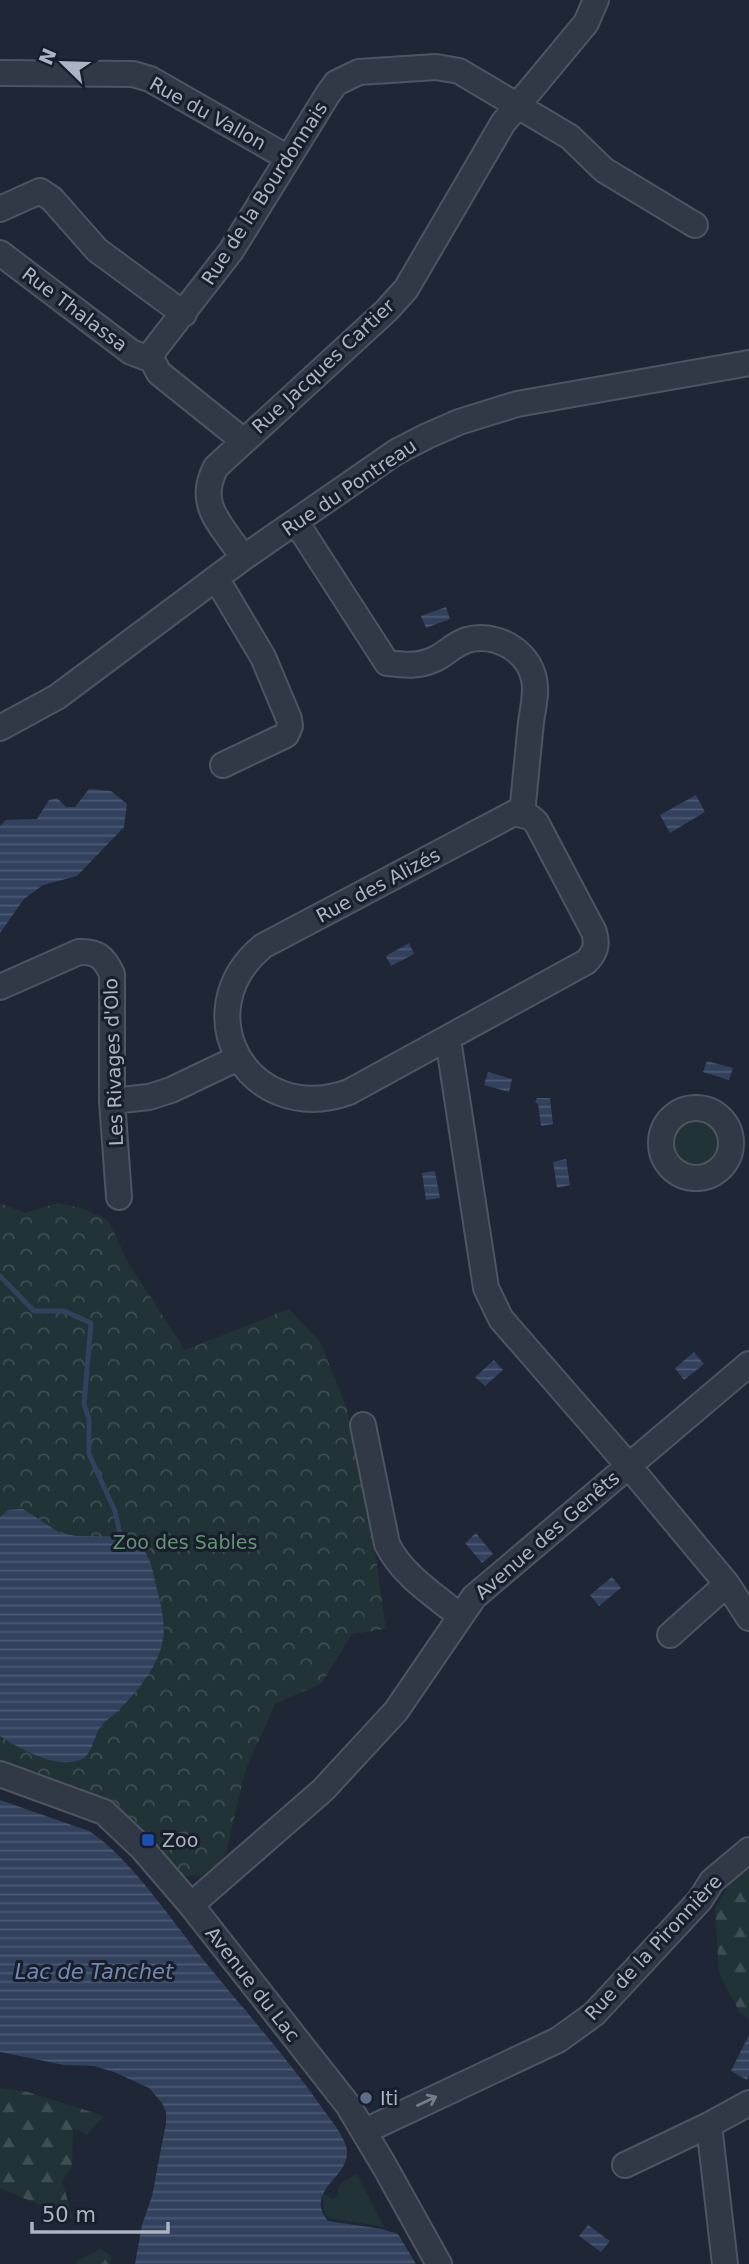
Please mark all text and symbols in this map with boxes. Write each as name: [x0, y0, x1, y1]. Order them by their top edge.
north arrow: [28, 28, 98, 98]
text: N: [34, 45, 61, 68]
street label: Rue du Vallon: [146, 72, 270, 154]
street label: Rue de la Bourdonnais: [197, 97, 331, 289]
street label: Rue Thalassa: [18, 262, 132, 356]
street label: Rue Jacques Cartier: [247, 294, 399, 438]
street label: Rue du Pontreau: [278, 434, 420, 540]
street label: Rue des Alizés: [312, 843, 444, 927]
street label: Les Rivages d'Olo: [99, 978, 127, 1146]
street label: Avenue des Genêts: [470, 1466, 624, 1604]
park label: Zoo des Sables: [113, 1531, 257, 1553]
place label: Zoo: [162, 1829, 198, 1851]
marker: Zoo: [140, 1832, 156, 1848]
street label: Rue de la Pironnière: [580, 1870, 726, 2024]
street label: Avenue du Lac: [201, 1922, 305, 2046]
water label: Lac de Tanchet: [15, 1960, 174, 1984]
place label: Iti: [380, 2087, 398, 2109]
marker: Iti: [358, 2090, 374, 2106]
one-way arrow: [416, 2094, 437, 2107]
scale bar: [32, 2190, 168, 2234]
text: 50 m: [42, 2203, 96, 2227]

